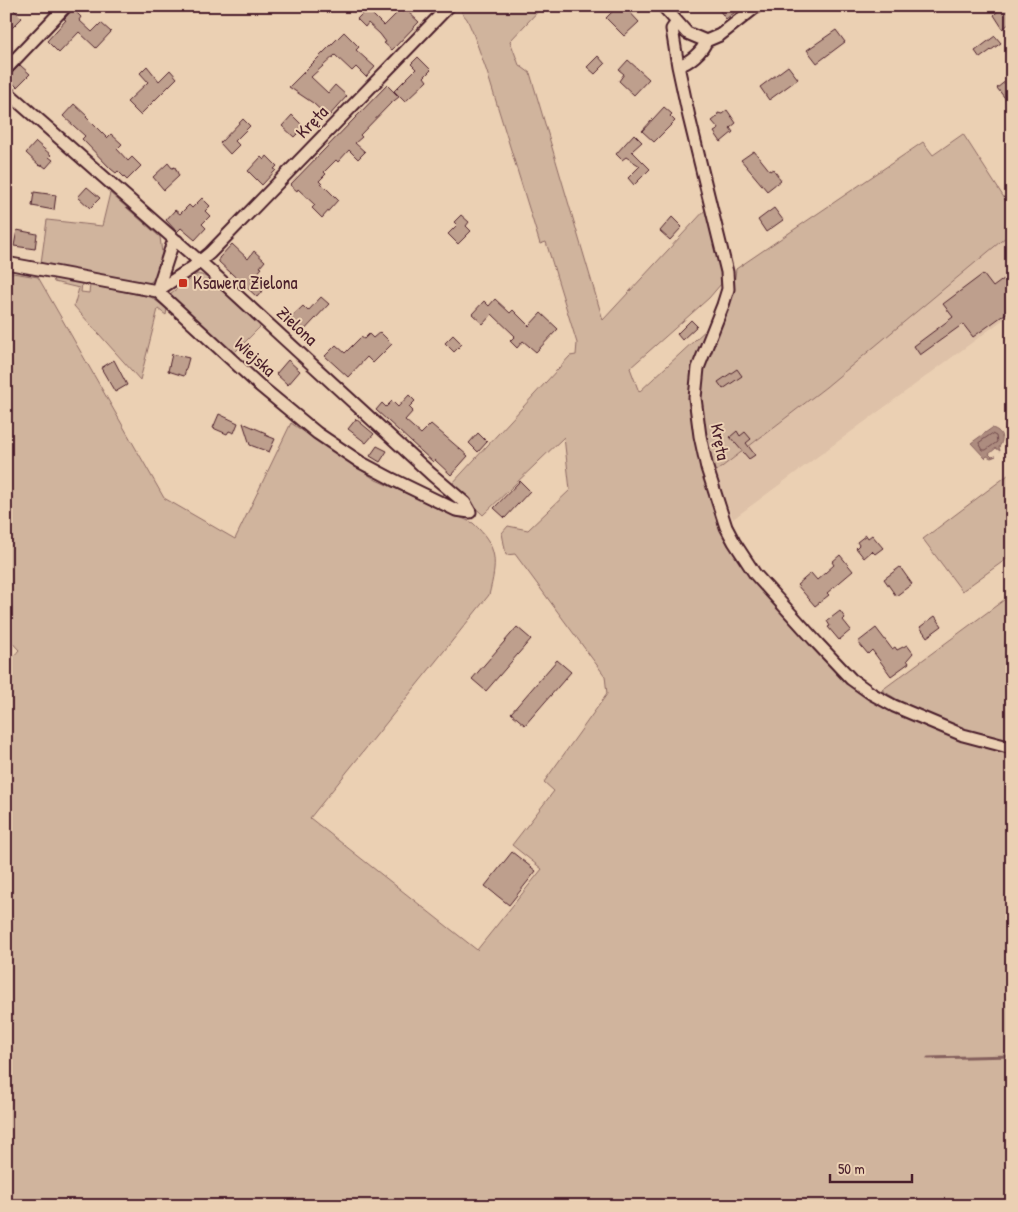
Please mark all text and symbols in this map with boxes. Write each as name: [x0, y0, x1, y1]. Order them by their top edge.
street label: Kręta: [290, 100, 333, 144]
place label: Ksawera Zielona: [193, 270, 298, 295]
marker: Ksawera Zielona: [177, 277, 189, 289]
street label: Zielona: [271, 300, 323, 351]
street label: Wiejska: [229, 331, 282, 382]
street label: Kręta: [705, 421, 736, 462]
scale bar: [830, 1152, 913, 1184]
text: 50 m: [838, 1158, 865, 1179]

